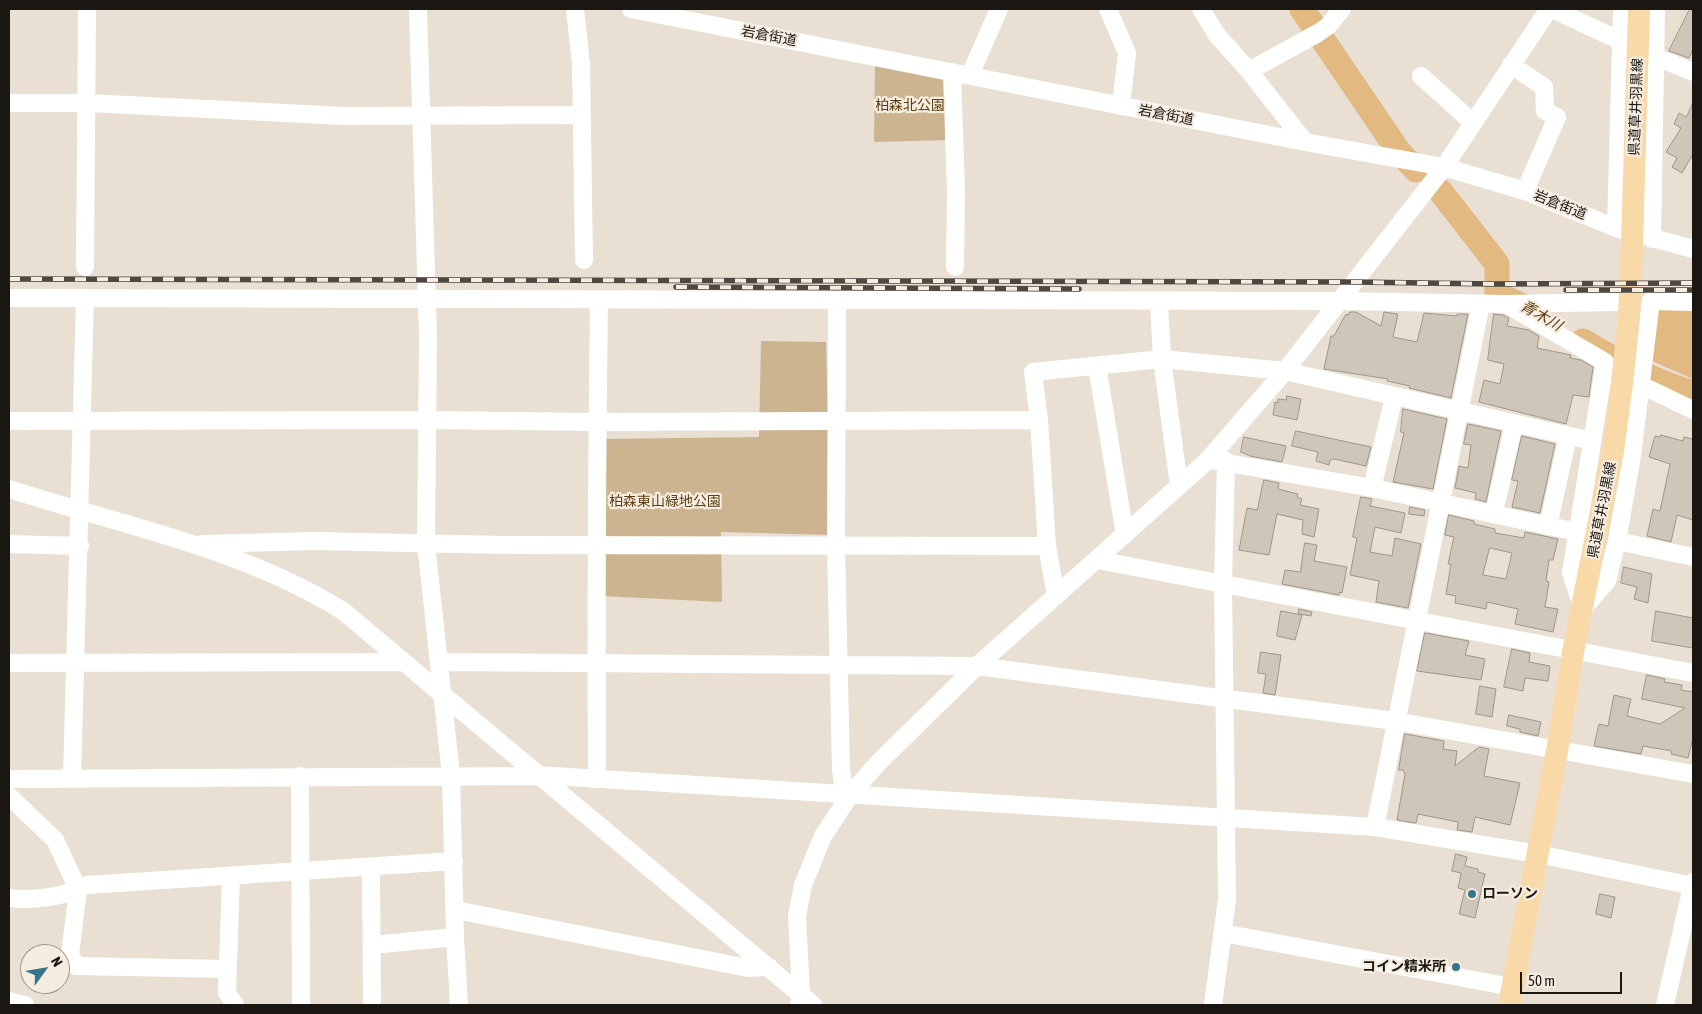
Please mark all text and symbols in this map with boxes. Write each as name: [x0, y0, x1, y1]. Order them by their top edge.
street label: 岩倉街道: [740, 22, 798, 50]
street label: 県道草井羽黒線: [1626, 58, 1646, 156]
park label: 柏森北公園: [875, 98, 945, 114]
street label: 岩倉街道: [1137, 101, 1195, 129]
street label: 岩倉街道: [1531, 187, 1589, 223]
water label: 青木川: [1517, 297, 1565, 335]
street label: 県道草井羽黒線: [1584, 460, 1620, 560]
park label: 柏森東山緑地公園: [609, 494, 721, 510]
place label: ローソン: [1482, 886, 1538, 902]
marker: ローソン: [1466, 888, 1478, 900]
north arrow: [20, 944, 70, 994]
text: N: [48, 954, 66, 969]
place label: コイン精米所: [1362, 959, 1446, 975]
marker: コイン精米所: [1450, 961, 1462, 973]
scale bar: [1522, 962, 1624, 994]
text: 50 m: [1528, 972, 1555, 989]

